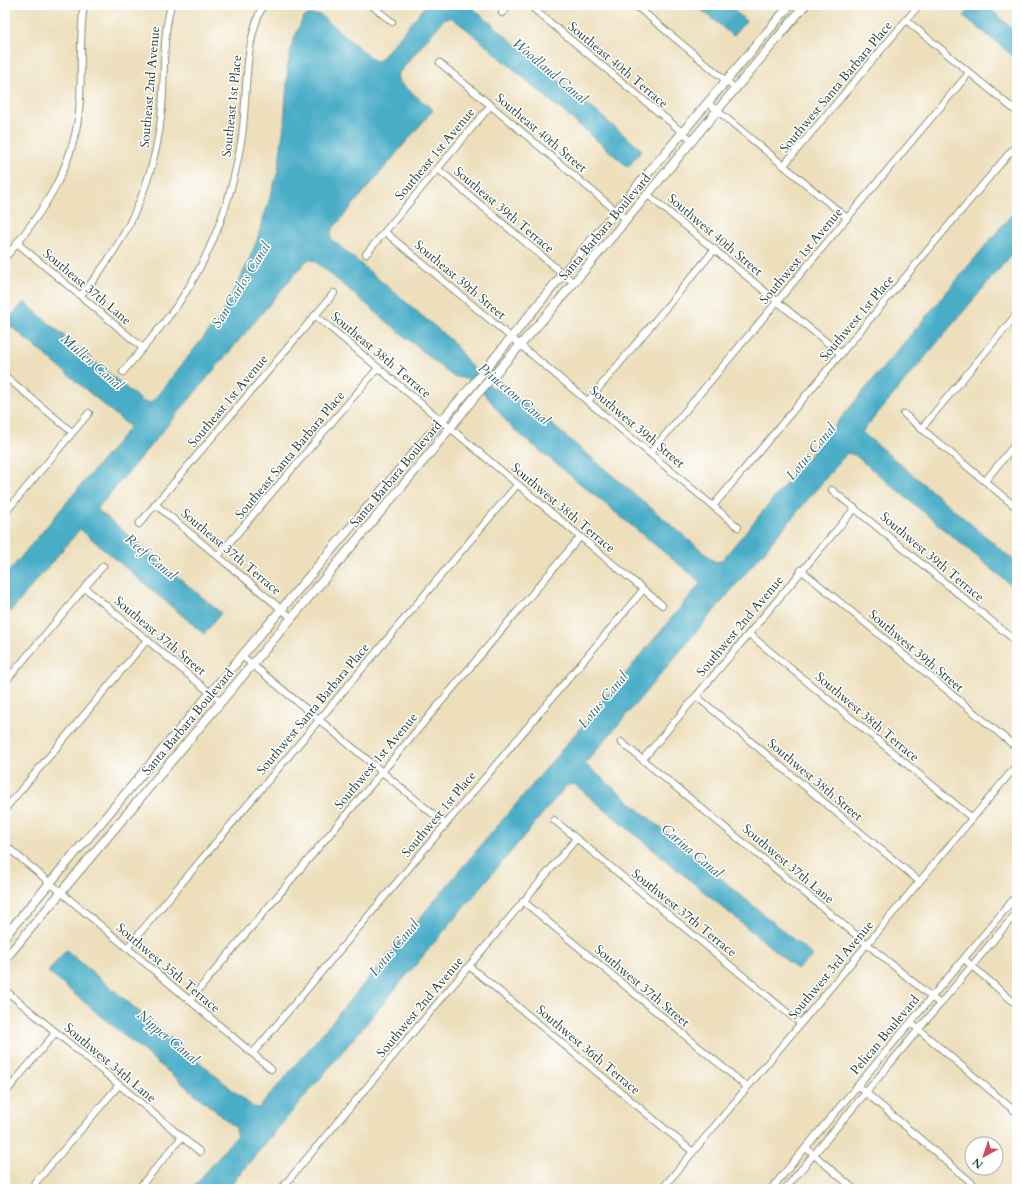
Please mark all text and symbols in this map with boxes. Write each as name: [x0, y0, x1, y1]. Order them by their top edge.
street label: Southwest Santa Barbara Place: [775, 17, 897, 157]
street label: Southeast 40th Terrace: [564, 18, 672, 112]
street label: Southeast 2nd Avenue: [136, 25, 164, 149]
water label: Woodland Canal: [509, 34, 592, 109]
street label: Southeast 1st Place: [218, 54, 246, 158]
street label: Southeast 40th Street: [491, 89, 591, 177]
street label: Southeast 1st Avenue: [391, 104, 479, 204]
street label: Southeast 39th Terrace: [450, 163, 558, 257]
street label: Santa Barbara Boulevard: [555, 170, 655, 284]
street label: Southwest 40th Street: [663, 190, 767, 280]
street label: Southwest 1st Avenue: [755, 204, 847, 308]
street label: Southeast 39th Street: [410, 236, 510, 324]
water label: San Carlos Canal: [207, 237, 276, 332]
street label: Southeast 37th Lane: [39, 245, 135, 329]
street label: Southwest 1st Place: [816, 271, 898, 365]
street label: Southeast 38th Terrace: [327, 308, 435, 402]
water label: Mullen Canal: [57, 330, 128, 395]
street label: Southeast 1st Avenue: [184, 351, 272, 451]
water label: Princeton Canal: [474, 358, 555, 430]
street label: Southwest 39th Street: [585, 382, 689, 472]
street label: Southeast Santa Barbara Place: [231, 387, 349, 523]
street label: Santa Barbara Boulevard: [346, 417, 446, 531]
water label: Lotus Canal: [782, 419, 841, 484]
street label: Southwest 38th Terrace: [507, 459, 619, 557]
street label: Southeast 37th Terrace: [177, 505, 285, 599]
street label: Southwest 39th Terrace: [876, 508, 988, 606]
water label: Reef Canal: [121, 530, 182, 585]
street label: Southwest 2nd Avenue: [692, 572, 788, 680]
street label: Southeast 37th Street: [110, 592, 210, 680]
street label: Southwest 39th Street: [864, 606, 968, 696]
street label: Southwest Santa Barbara Place: [252, 639, 374, 779]
street label: Santa Barbara Boulevard: [138, 665, 238, 779]
water label: Lotus Canal: [574, 667, 633, 732]
street label: Southwest 38th Terrace: [811, 668, 923, 766]
street label: Southwest 1st Avenue: [330, 709, 422, 813]
street label: Southwest 38th Street: [763, 735, 867, 825]
street label: Southwest 1st Place: [398, 767, 480, 861]
water label: Carina Canal: [657, 820, 728, 883]
street label: Southwest 37th Lane: [738, 820, 838, 908]
street label: Southwest 37th Terrace: [628, 865, 740, 961]
water label: Lotus Canal: [365, 915, 424, 980]
street label: Southwest 3rd Avenue: [784, 917, 878, 1023]
street label: Southwest 35th Terrace: [112, 919, 224, 1017]
street label: Southwest 37th Street: [590, 941, 694, 1031]
street label: Southwest 2nd Avenue: [372, 953, 468, 1061]
street label: Pelican Boulevard: [846, 991, 924, 1079]
street label: Southwest 36th Terrace: [532, 1001, 644, 1099]
water label: Nipper Canal: [133, 1005, 204, 1069]
street label: Southwest 34th Lane: [60, 1019, 160, 1107]
north arrow: [964, 1136, 1004, 1176]
text: N: [969, 1154, 986, 1172]

